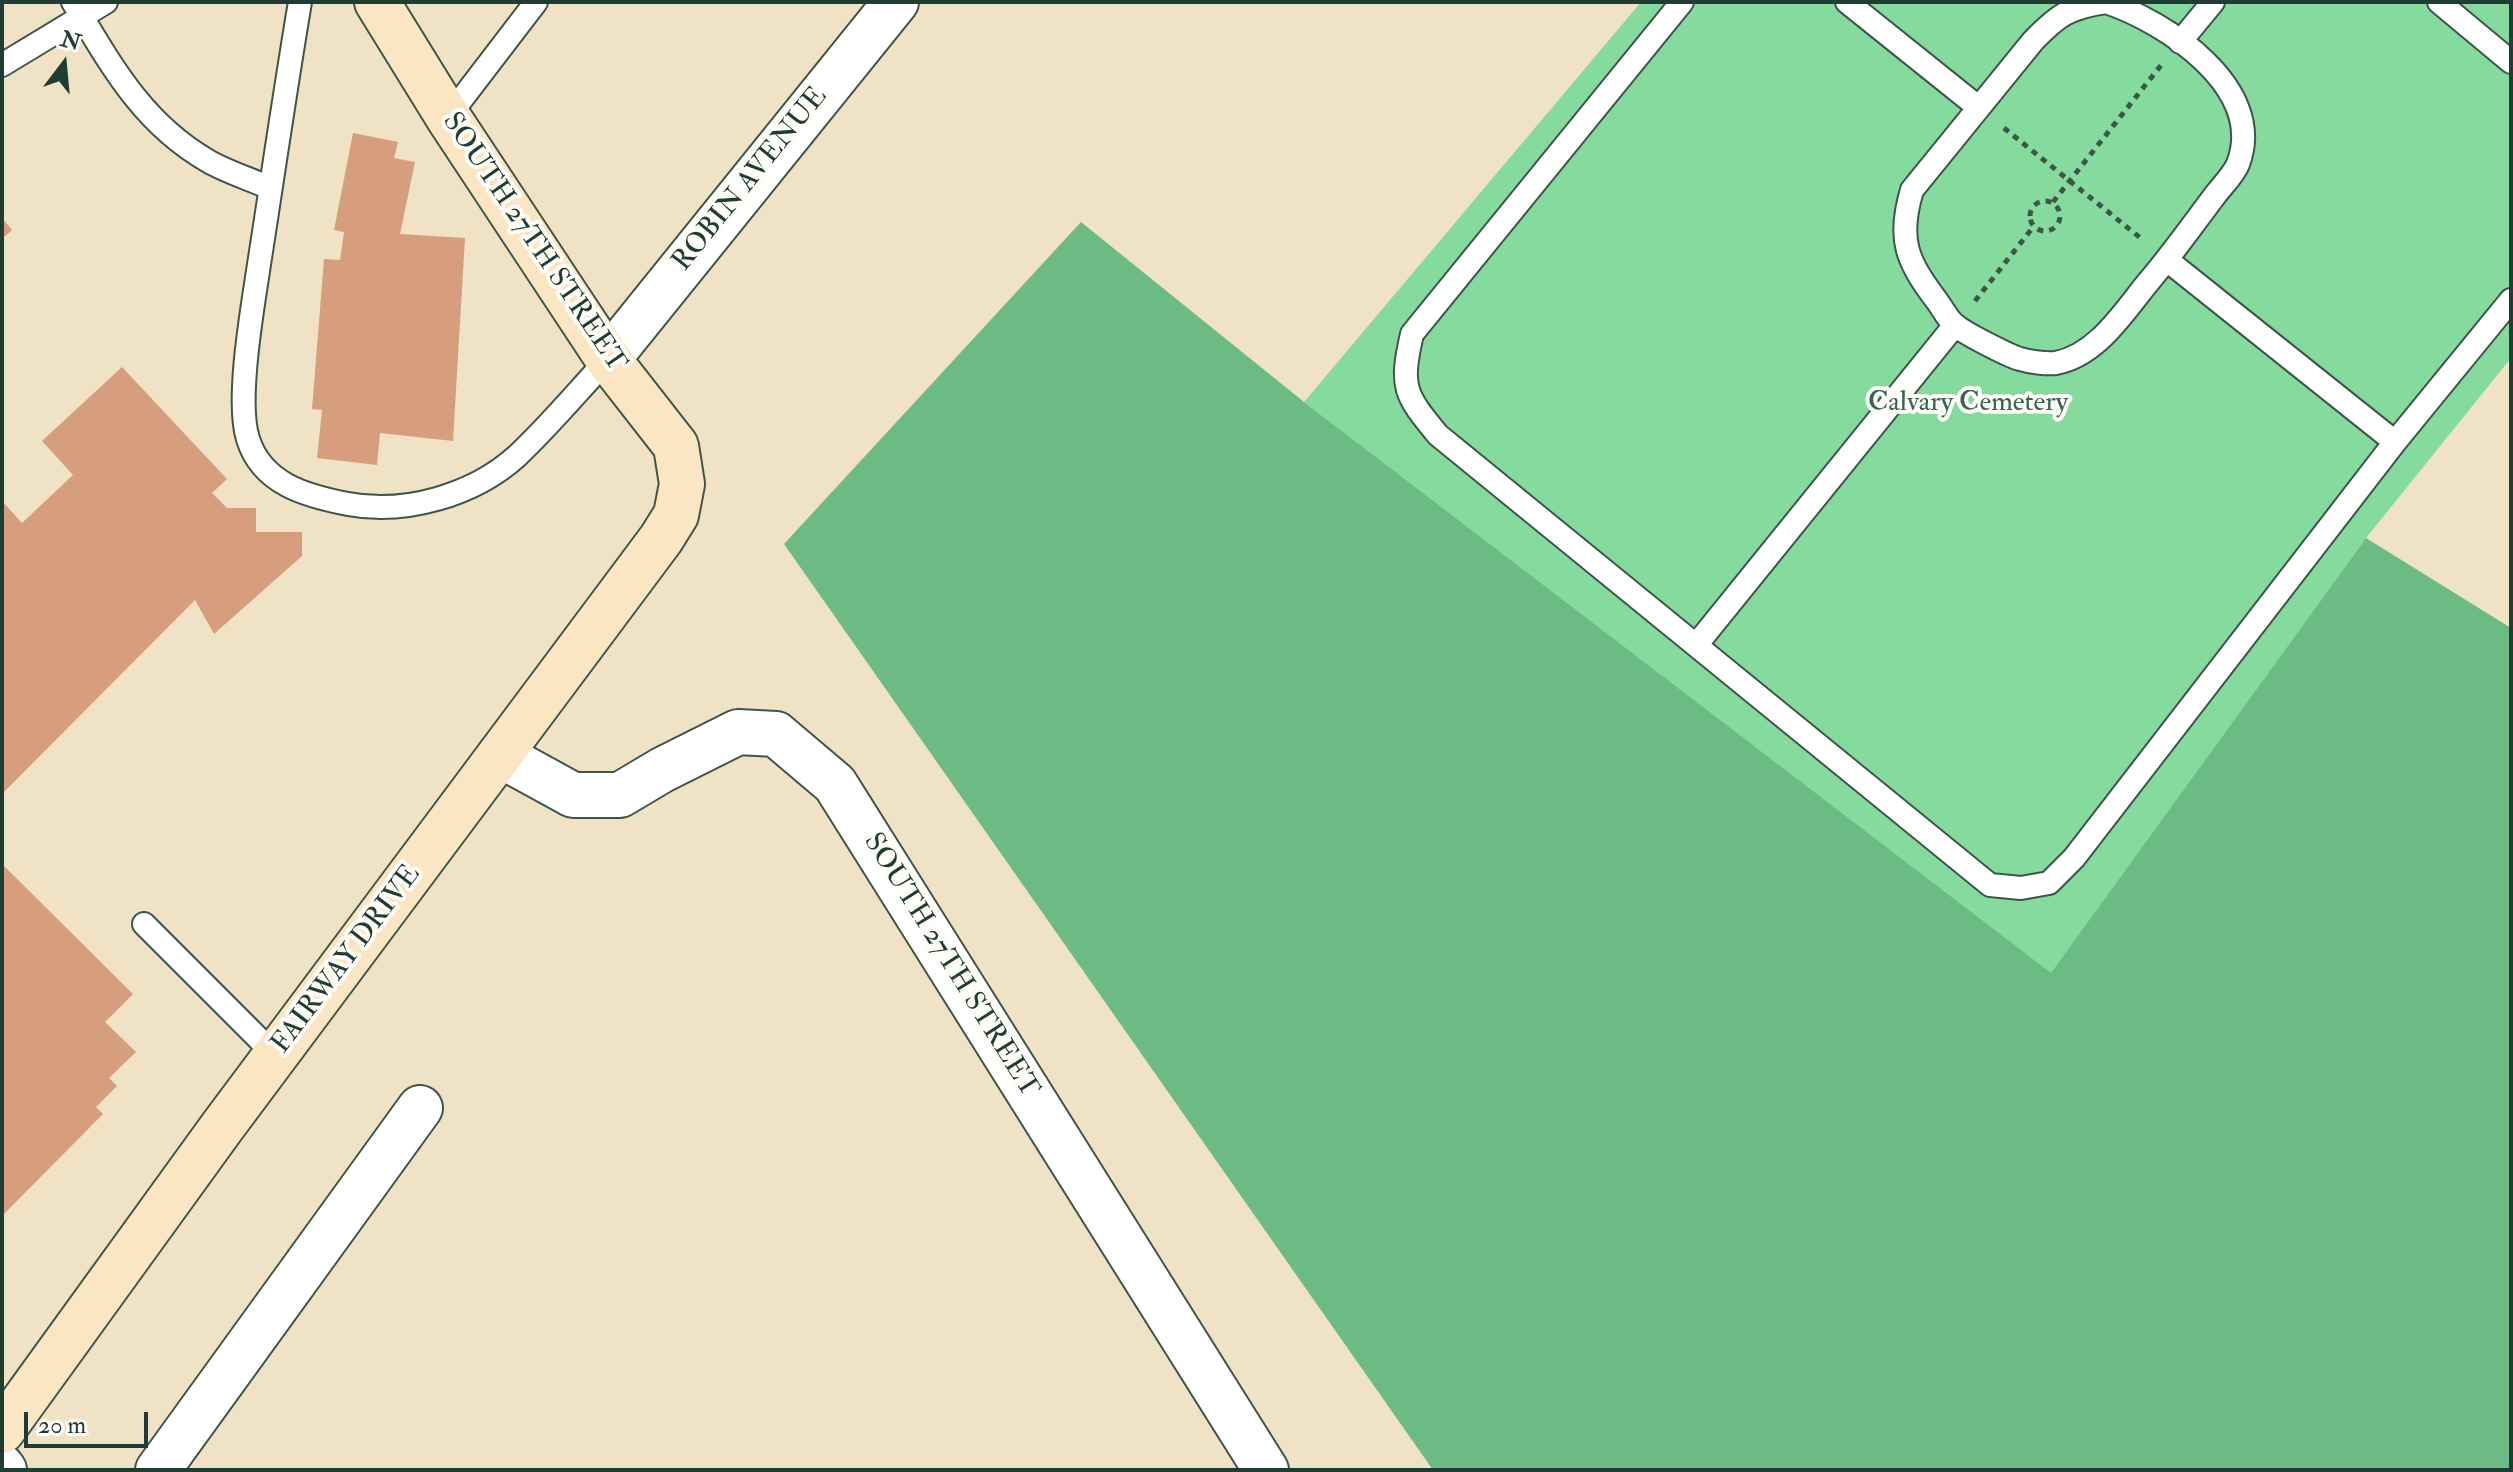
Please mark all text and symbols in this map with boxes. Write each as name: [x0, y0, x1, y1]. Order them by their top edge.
north arrow: [24, 24, 104, 104]
text: N: [57, 25, 84, 57]
street label: ROBIN AVENUE: [666, 81, 836, 279]
street label: SOUTH 27TH STREET: [434, 107, 632, 379]
park label: Calvary Cemetery: [1868, 387, 2068, 421]
street label: SOUTH 27TH STREET: [855, 828, 1045, 1104]
street label: FAIRWAY DRIVE: [265, 859, 429, 1061]
scale bar: [28, 1396, 152, 1446]
text: 20 m: [38, 1410, 86, 1441]

